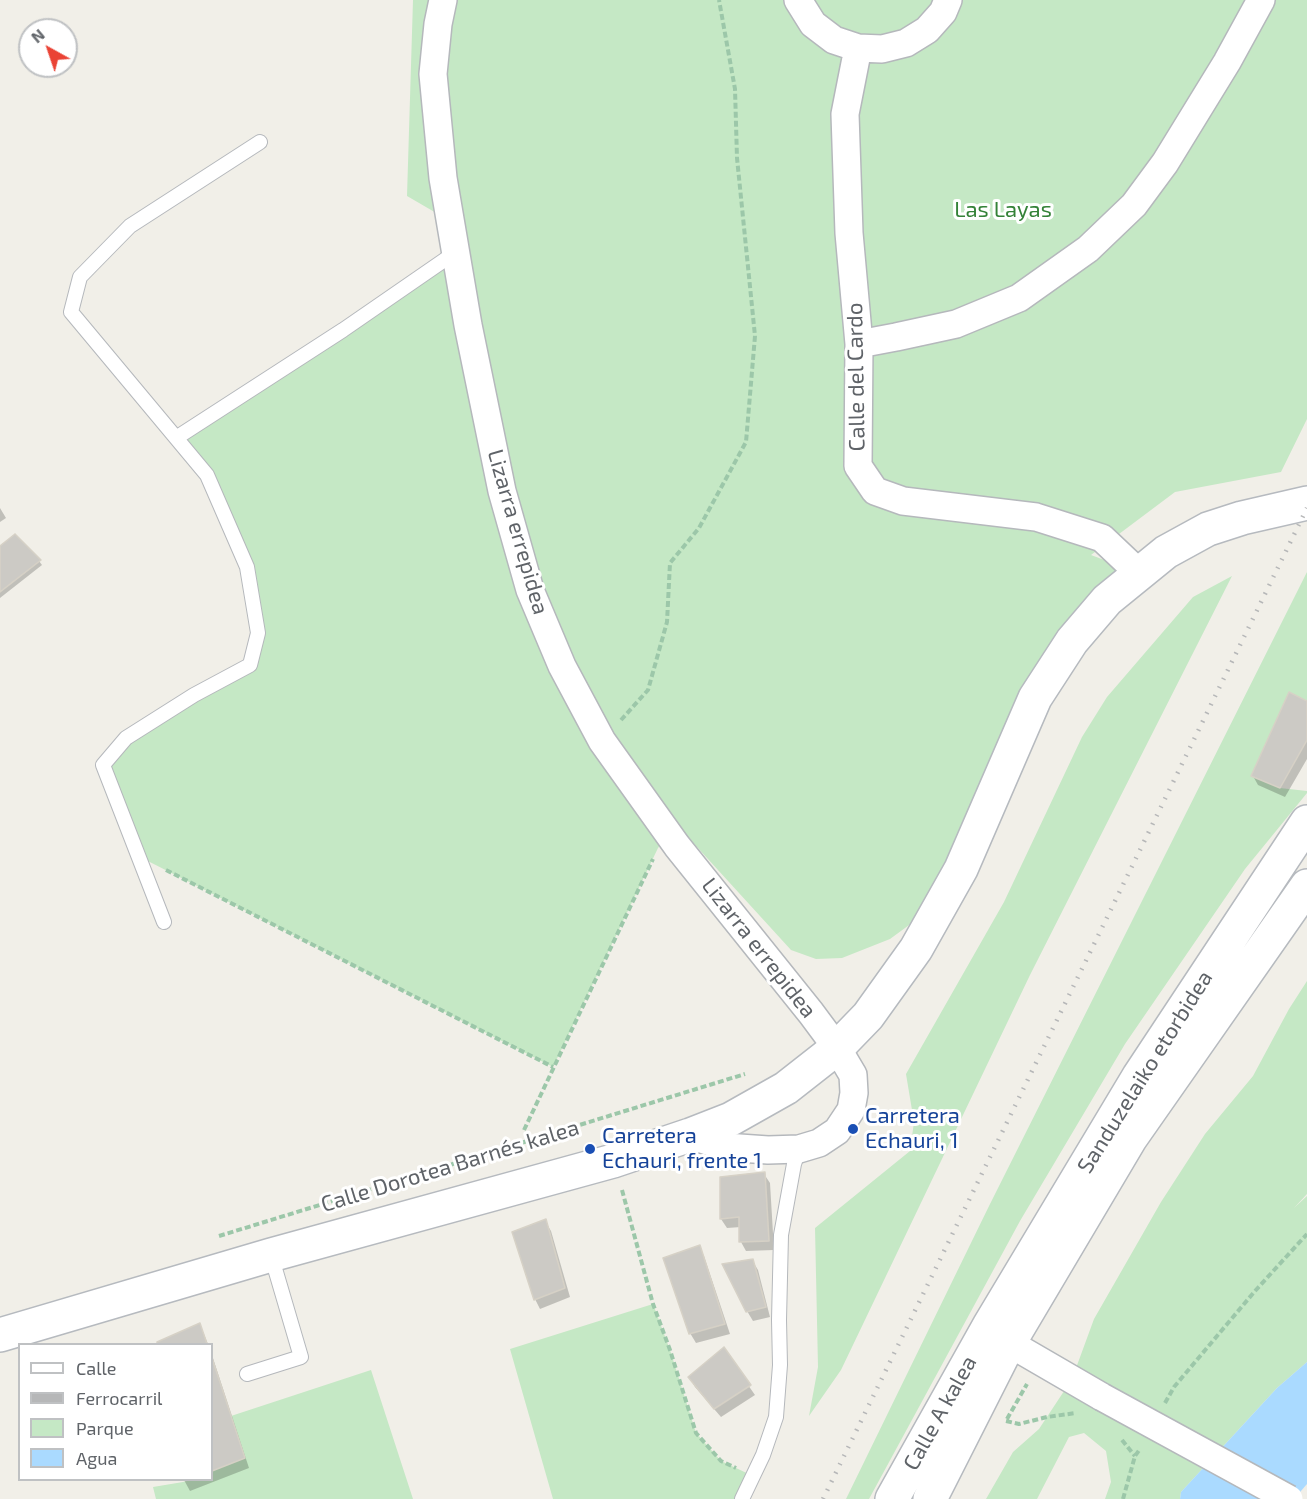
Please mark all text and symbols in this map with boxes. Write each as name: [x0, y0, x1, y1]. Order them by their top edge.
north arrow: [18, 18, 78, 78]
text: N: [27, 24, 48, 46]
park label: Las Layas: [954, 197, 1052, 223]
street label: Calle del Cardo: [842, 302, 870, 452]
street label: Lizarra errepidea: [482, 446, 554, 618]
street label: Lizarra errepidea: [696, 873, 822, 1023]
street label: Sanduzelaiko etorbidea: [1072, 966, 1218, 1178]
place label: Carretera Echauri, 1: [865, 1103, 960, 1154]
street label: Calle Dorotea Barnés kalea: [318, 1114, 582, 1218]
marker: Carretera Echauri, 1: [846, 1122, 860, 1136]
place label: Carretera Echauri, frente 1: [602, 1123, 762, 1174]
marker: Carretera Echauri, frente 1: [583, 1142, 597, 1156]
legend: [18, 1343, 213, 1481]
street label: Calle A kalea: [898, 1351, 982, 1475]
text: Calle: [76, 1357, 117, 1379]
text: Ferrocarril: [76, 1387, 162, 1409]
text: Parque: [76, 1417, 134, 1439]
text: Agua: [76, 1447, 117, 1469]

